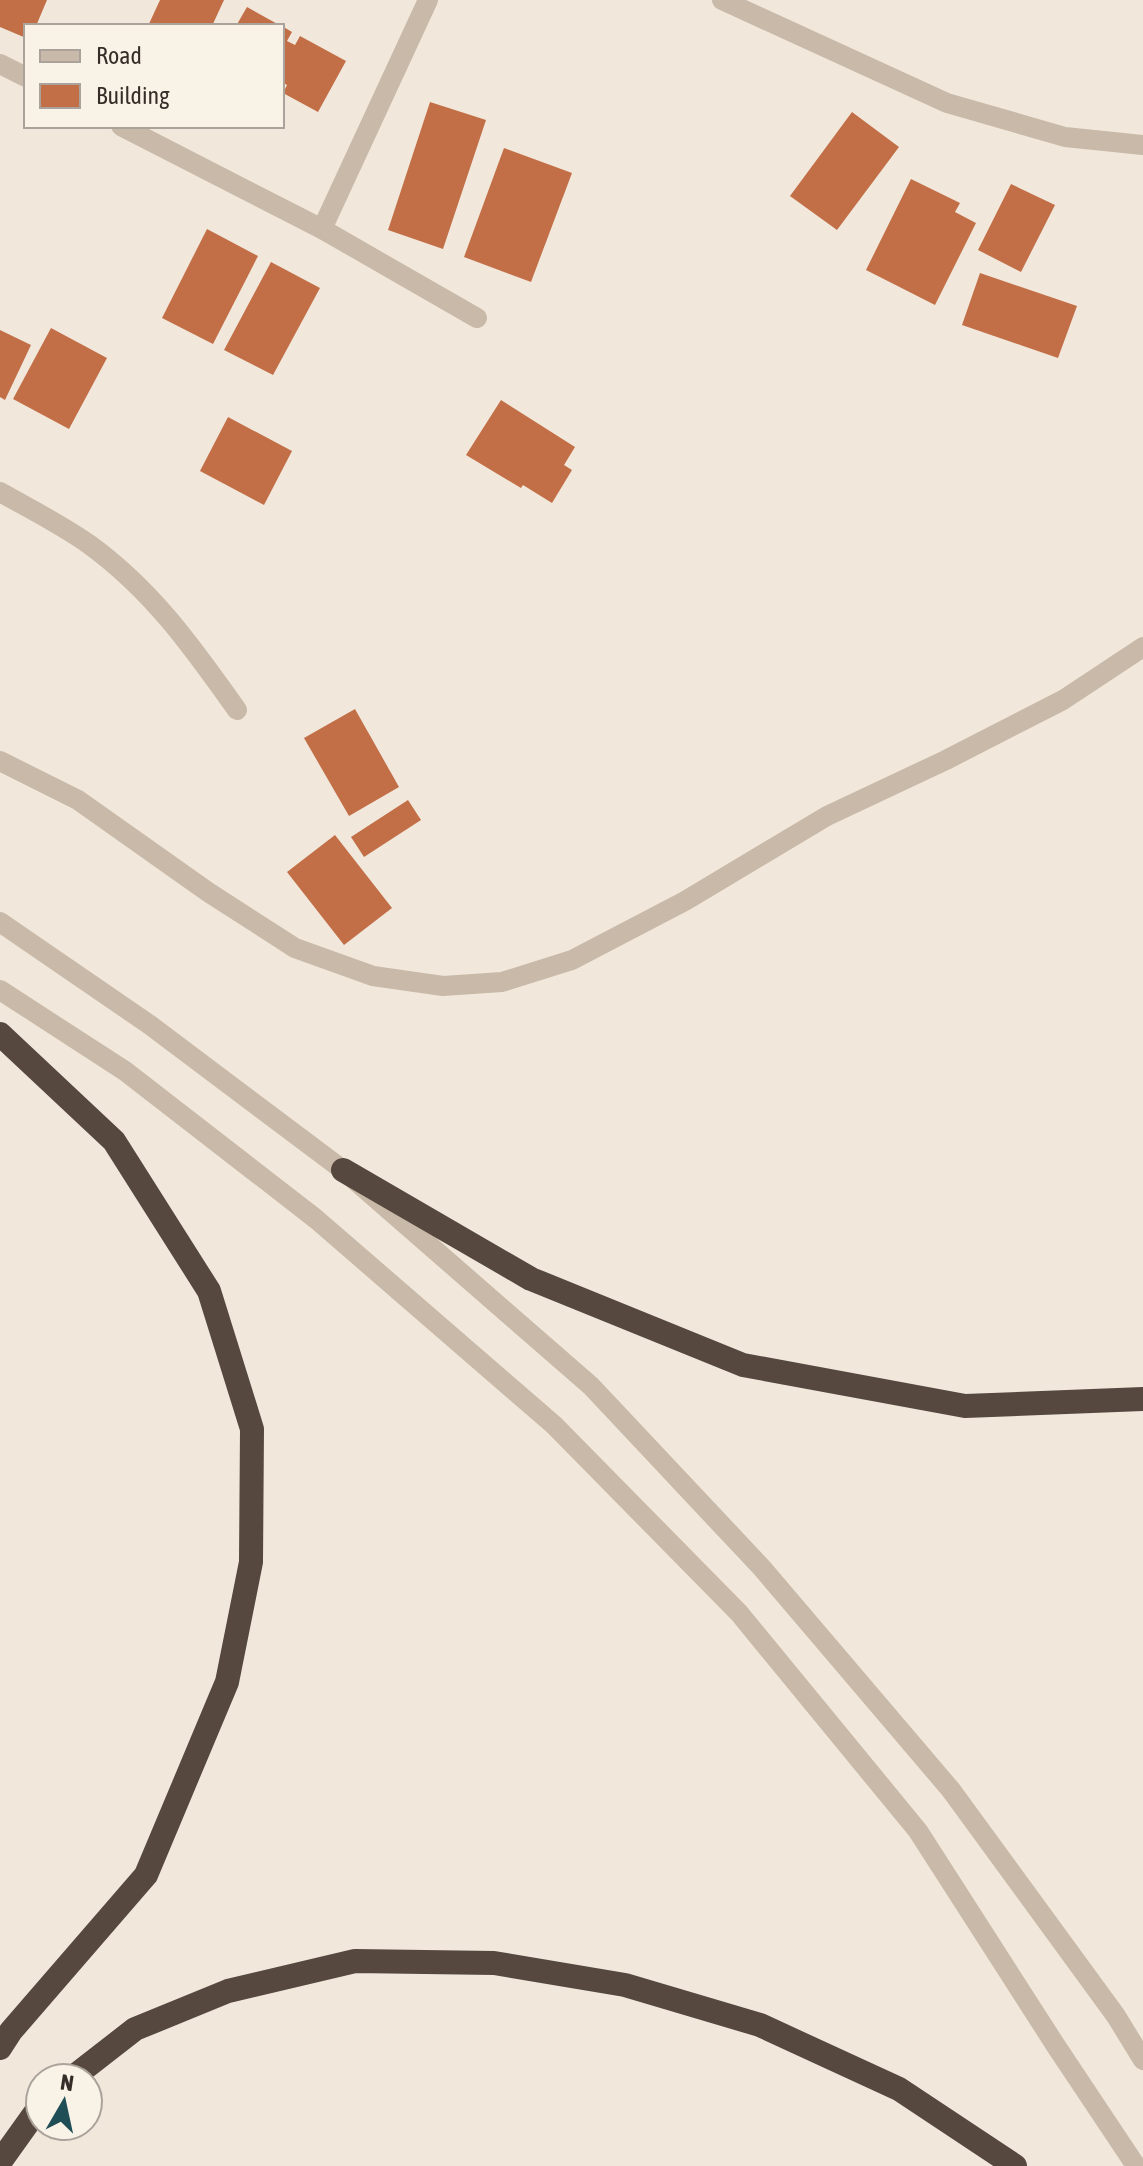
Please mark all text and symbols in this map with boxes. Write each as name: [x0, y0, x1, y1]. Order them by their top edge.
legend: [24, 24, 284, 128]
text: Road: [96, 42, 142, 69]
text: Building: [96, 82, 170, 109]
north arrow: [24, 2062, 104, 2142]
text: N: [59, 2068, 76, 2096]

